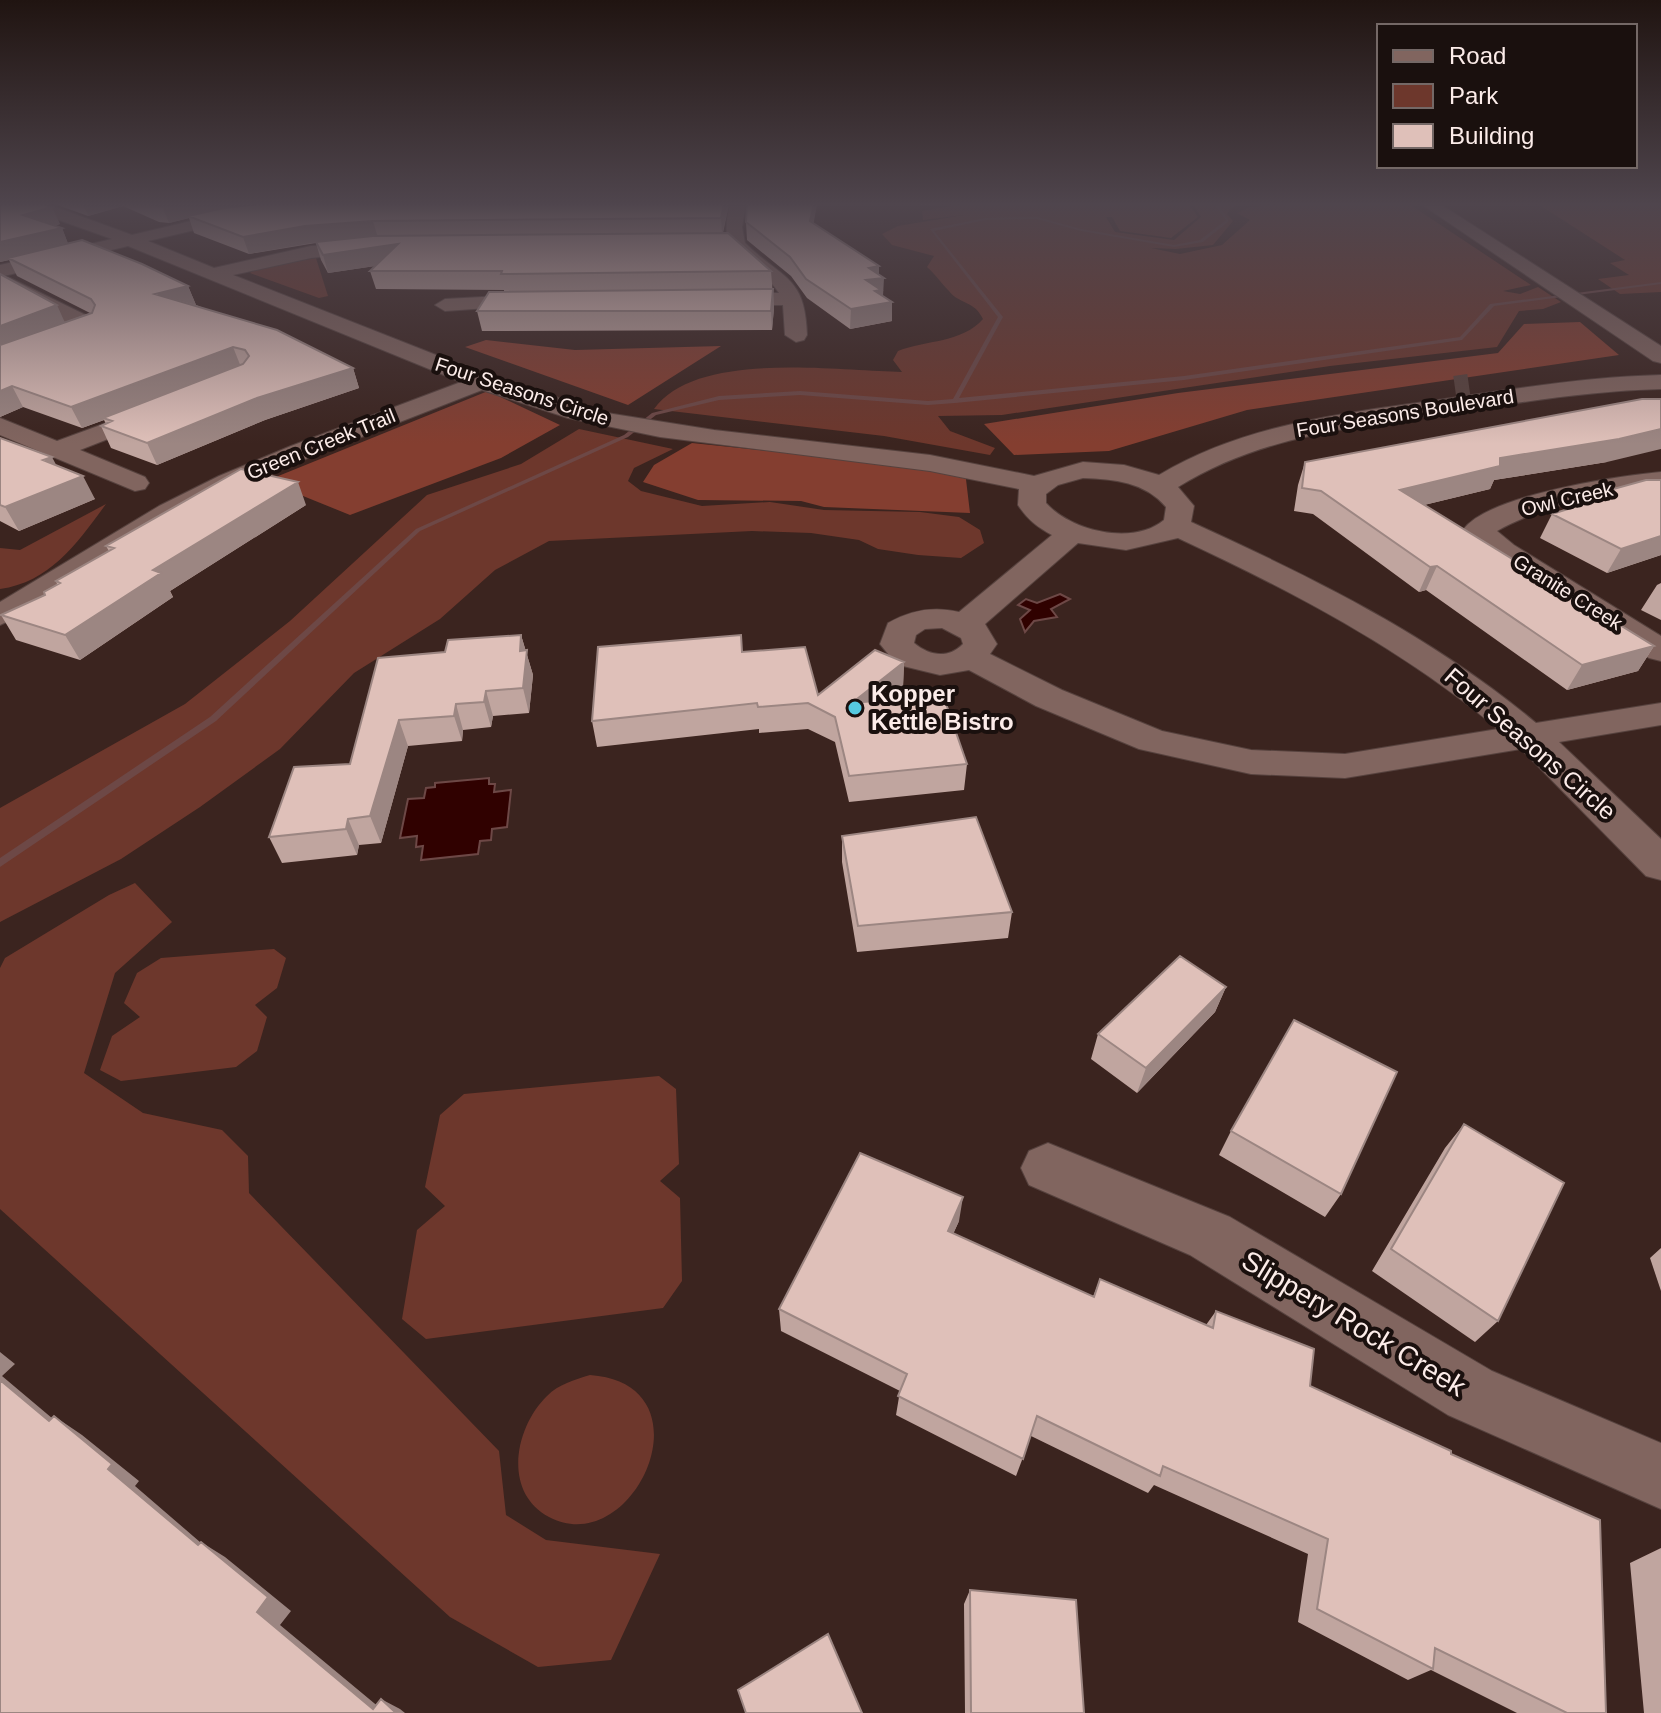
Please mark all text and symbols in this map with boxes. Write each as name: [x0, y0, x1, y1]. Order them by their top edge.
legend: [1377, 24, 1637, 168]
text: Road: [1449, 42, 1506, 69]
text: Park: [1449, 82, 1499, 109]
text: Building: [1449, 122, 1534, 149]
street label: Four Seasons Circle: [432, 353, 612, 429]
street label: Four Seasons Boulevard: [1295, 385, 1515, 441]
street label: Green Creek Trail: [244, 404, 398, 484]
street label: Owl Creek: [1519, 478, 1616, 520]
street label: Granite Creek: [1509, 550, 1627, 635]
street label: Four Seasons Circle: [1439, 662, 1621, 825]
place label: Kopper Kettle Bistro: [871, 680, 1014, 735]
marker: Kopper Kettle Bistro: [846, 699, 864, 717]
street label: Slippery Rock Creek: [1236, 1244, 1472, 1403]

